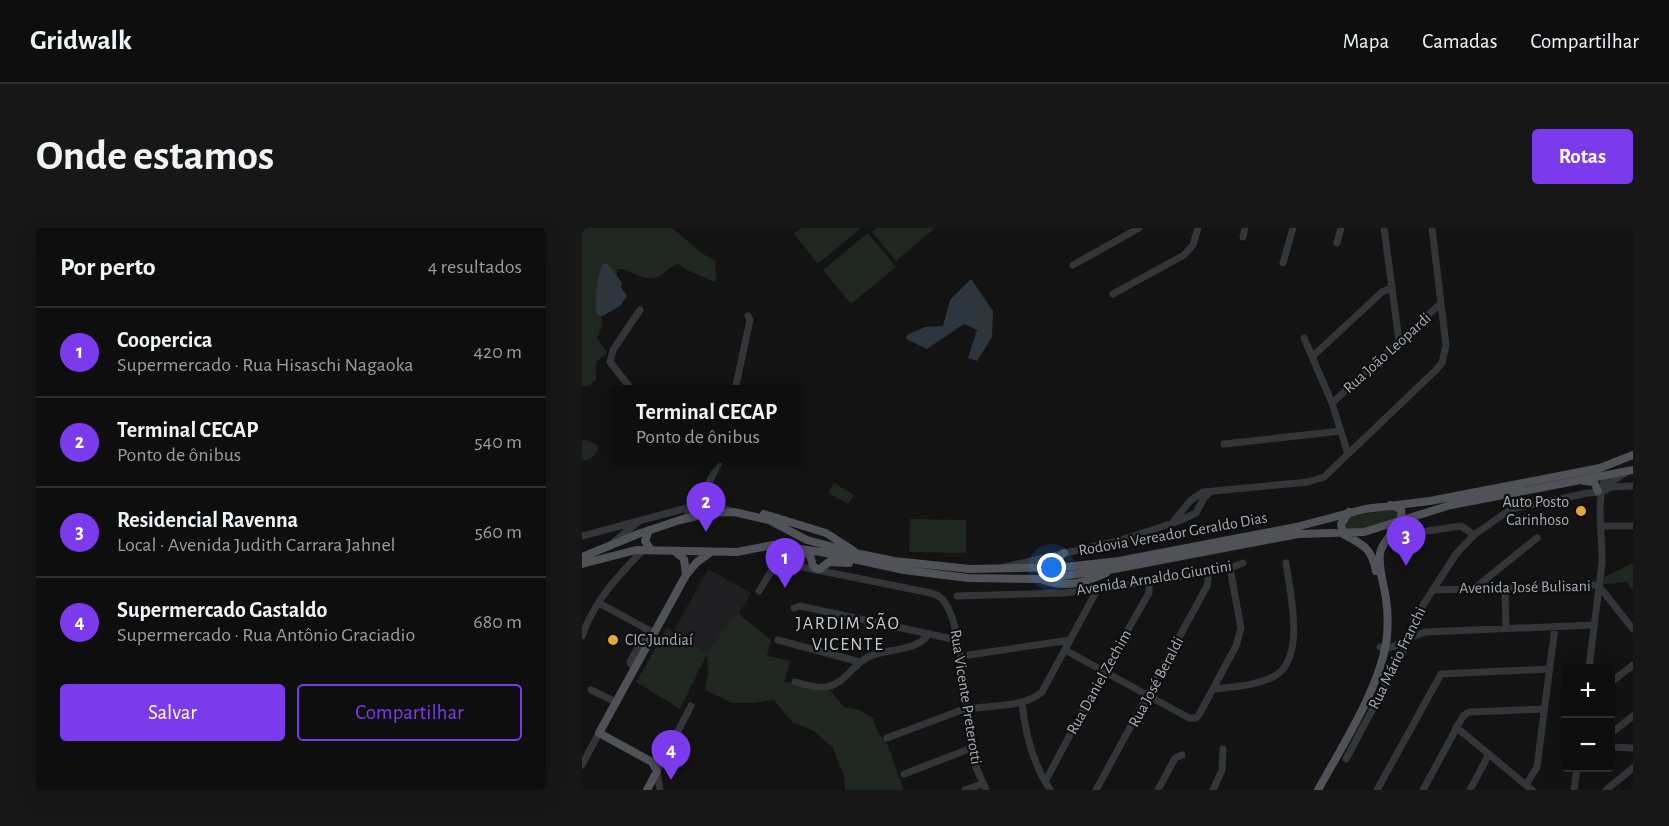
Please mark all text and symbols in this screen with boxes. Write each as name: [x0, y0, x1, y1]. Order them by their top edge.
text: Gridwalk: [30, 27, 132, 55]
text: Mapa: [1343, 31, 1389, 52]
text: Camadas: [1422, 31, 1497, 52]
text: Compartilhar: [1530, 31, 1639, 52]
button: Rotas: [1532, 129, 1633, 184]
text: Onde estamos: [36, 135, 274, 177]
text: Por perto: [60, 254, 156, 280]
text: 4 resultados: [428, 257, 522, 277]
street label: Rua João Leopardi: [1340, 310, 1434, 396]
text: Coopercica: [117, 329, 212, 351]
text: 1: [76, 342, 83, 362]
text: 420 m: [473, 342, 522, 362]
text: Supermercado · Rua Hisaschi Nagaoka: [117, 355, 413, 375]
popup: [612, 385, 801, 463]
text: Terminal CECAP: [636, 401, 777, 423]
text: Terminal CECAP: [117, 419, 258, 441]
text: Ponto de ônibus: [636, 427, 760, 447]
text: 2: [75, 432, 84, 452]
text: 540 m: [474, 432, 522, 452]
text: Ponto de ônibus: [117, 445, 241, 465]
pin: 2: [686, 482, 726, 532]
place label: Auto Posto Carinhoso: [1502, 494, 1569, 528]
marker: Auto Posto Carinhoso: [1574, 504, 1588, 518]
text: Residencial Ravenna: [117, 509, 298, 531]
street label: Rodovia Vereador Geraldo Dias: [1077, 509, 1269, 559]
pin: 3: [1386, 516, 1426, 566]
text: 3: [75, 522, 84, 542]
text: 560 m: [474, 522, 522, 542]
text: Local · Avenida Judith Carrara Jahnel: [117, 535, 396, 555]
pin: 1: [766, 538, 804, 588]
your location: [1037, 553, 1066, 582]
street label: Avenida Arnaldo Giuntini: [1075, 558, 1233, 598]
street label: Avenida José Bulisani: [1459, 578, 1591, 596]
text: Supermercado Gastaldo: [117, 599, 327, 621]
street label: Rua Mário Franchi: [1365, 605, 1429, 711]
text: 4: [74, 612, 85, 632]
text: 680 m: [473, 612, 522, 632]
district label: JARDIM SÃO VICENTE: [796, 612, 900, 654]
text: Supermercado · Rua Antônio Graciadio: [117, 625, 415, 645]
street label: Rua Daniel Zechim: [1064, 627, 1134, 737]
street label: Rua Vicente Preterotti: [947, 628, 985, 766]
place label: CIC Jundiaí: [625, 632, 693, 648]
marker: CIC Jundiaí: [606, 633, 620, 647]
street label: Rua José Beraldi: [1126, 634, 1186, 730]
map controls: [1561, 664, 1615, 772]
button: +: [1561, 664, 1615, 718]
button: Salvar: [60, 684, 285, 741]
button: Compartilhar: [297, 684, 522, 741]
button: −: [1561, 718, 1615, 772]
pin: 4: [652, 730, 691, 780]

